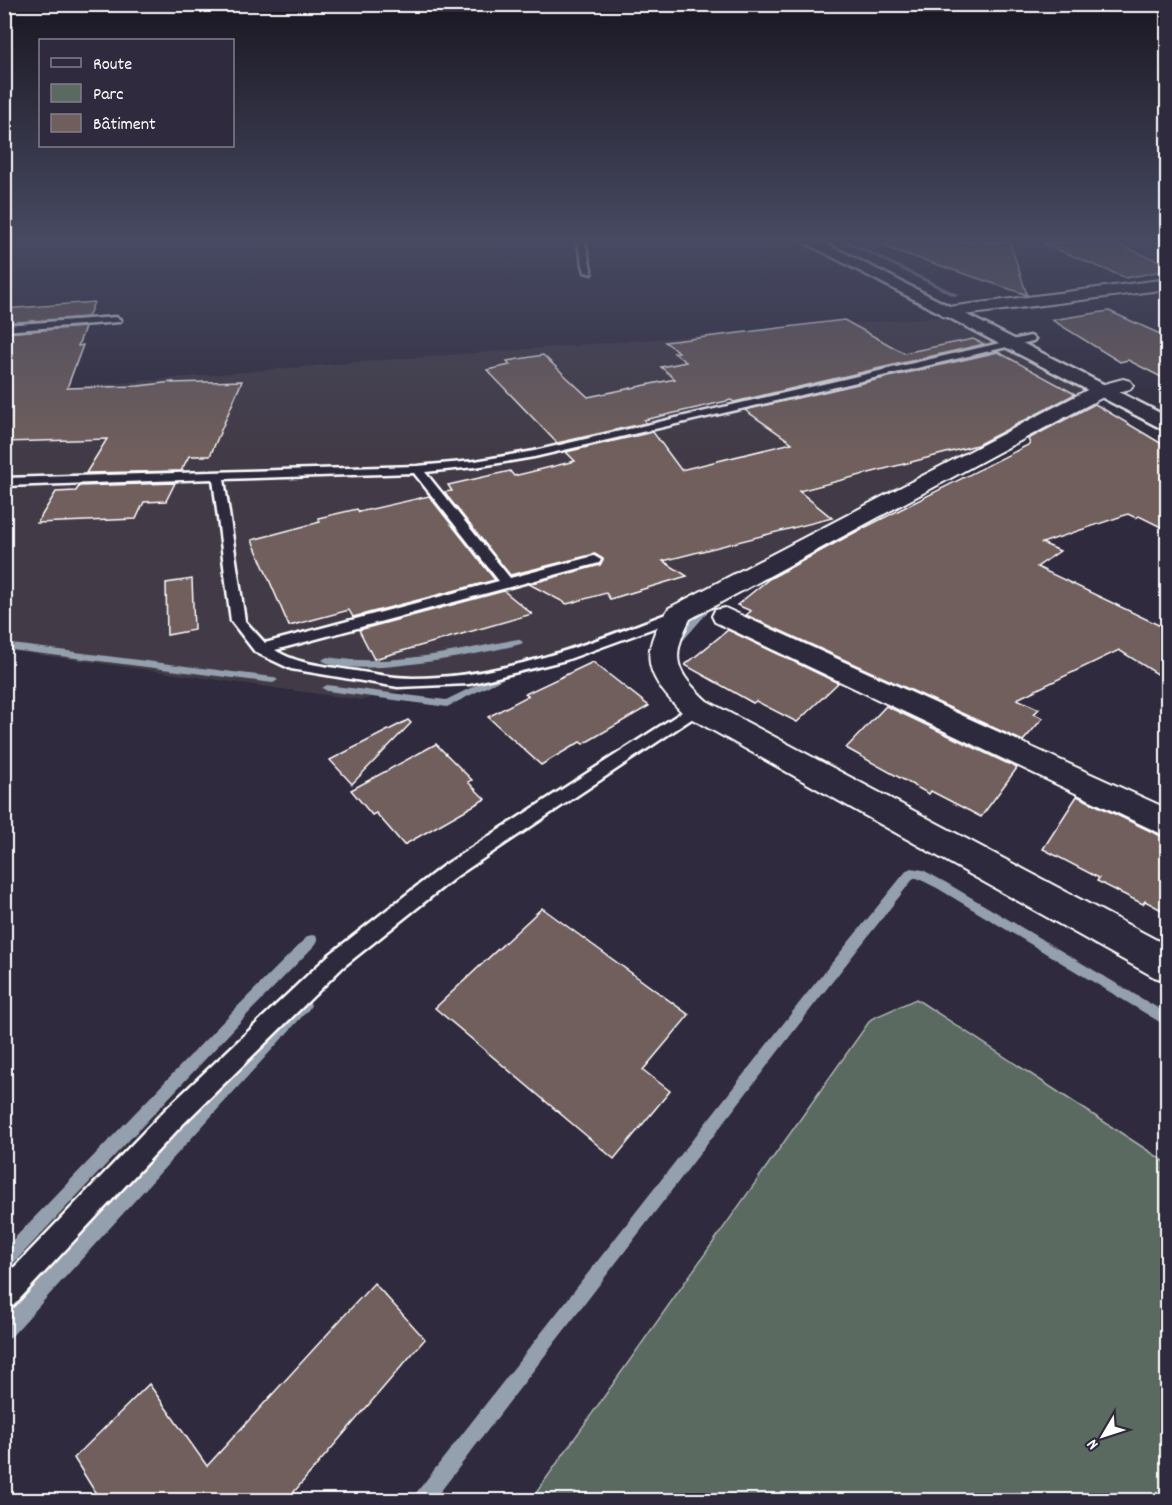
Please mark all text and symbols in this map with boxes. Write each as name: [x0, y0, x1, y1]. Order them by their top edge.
legend: [39, 39, 234, 147]
text: Route: [93, 53, 132, 78]
text: Parc: [93, 83, 124, 108]
text: Bâtiment: [93, 113, 156, 138]
north arrow: [1073, 1406, 1133, 1466]
text: N: [1082, 1433, 1105, 1454]

